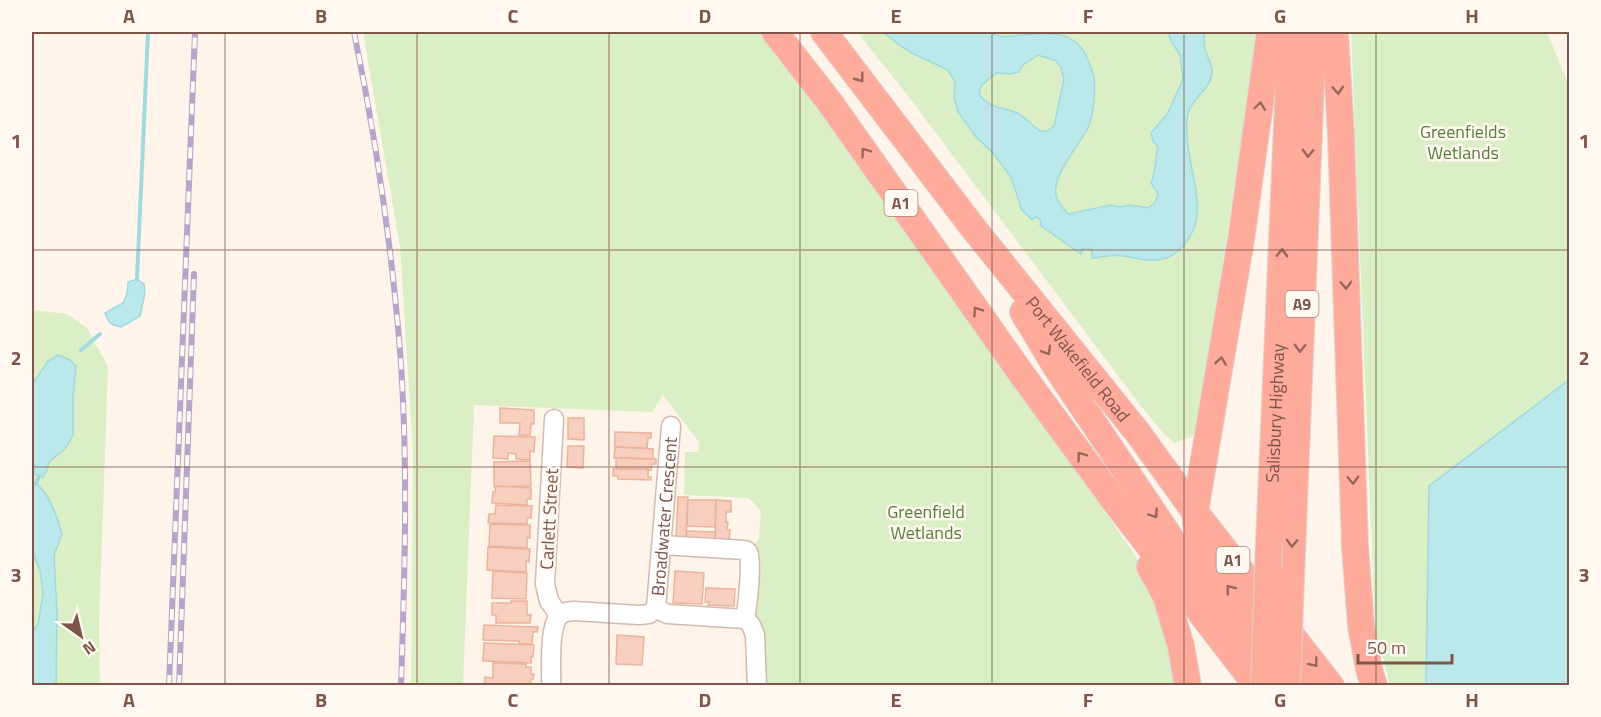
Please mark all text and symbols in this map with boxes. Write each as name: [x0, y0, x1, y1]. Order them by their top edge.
text: A: [123, 0, 135, 31]
text: B: [315, 0, 327, 31]
text: C: [508, 0, 519, 31]
text: D: [699, 0, 711, 31]
text: E: [890, 0, 902, 31]
text: F: [1083, 0, 1094, 31]
text: G: [1274, 0, 1286, 31]
text: H: [1465, 0, 1479, 31]
one-way arrow: [852, 72, 863, 83]
one-way arrow: [1332, 85, 1345, 94]
one-way arrow: [1253, 101, 1265, 110]
park label: Greenfields Wetlands: [1420, 118, 1506, 166]
text: 1: [10, 125, 22, 156]
text: 1: [1578, 125, 1590, 156]
one-way arrow: [861, 148, 872, 159]
one-way arrow: [1302, 148, 1315, 157]
road number: A1: [884, 190, 918, 216]
one-way arrow: [1275, 249, 1288, 258]
one-way arrow: [1340, 280, 1353, 289]
street label: Port Wakefield Road: [1019, 290, 1137, 427]
road number: A9: [1286, 291, 1318, 317]
one-way arrow: [973, 307, 984, 318]
text: 2: [10, 342, 22, 373]
text: 2: [1578, 342, 1590, 373]
street label: Salisbury Highway: [1258, 343, 1291, 483]
one-way arrow: [1294, 343, 1307, 352]
one-way arrow: [1039, 345, 1051, 355]
one-way arrow: [1214, 356, 1226, 365]
street label: Broadwater Crescent: [644, 435, 684, 597]
one-way arrow: [1078, 451, 1089, 462]
street label: Carlett Street: [533, 467, 565, 570]
one-way arrow: [1347, 475, 1359, 484]
park label: Greenfield Wetlands: [887, 498, 965, 546]
one-way arrow: [1147, 508, 1159, 518]
one-way arrow: [1286, 538, 1299, 547]
road number: A1: [1216, 547, 1250, 573]
text: 3: [10, 559, 22, 590]
text: 3: [1578, 559, 1590, 590]
one-way arrow: [1227, 585, 1238, 596]
north arrow: [51, 606, 111, 666]
scale bar: [1358, 627, 1452, 665]
text: 50 m: [1367, 634, 1406, 661]
text: N: [78, 635, 101, 661]
one-way arrow: [1306, 656, 1317, 667]
text: A: [123, 684, 135, 715]
text: B: [315, 684, 327, 715]
text: C: [508, 684, 519, 715]
text: D: [699, 684, 711, 715]
text: E: [890, 684, 902, 715]
text: F: [1083, 684, 1094, 715]
text: G: [1274, 684, 1286, 715]
text: H: [1465, 684, 1479, 715]

